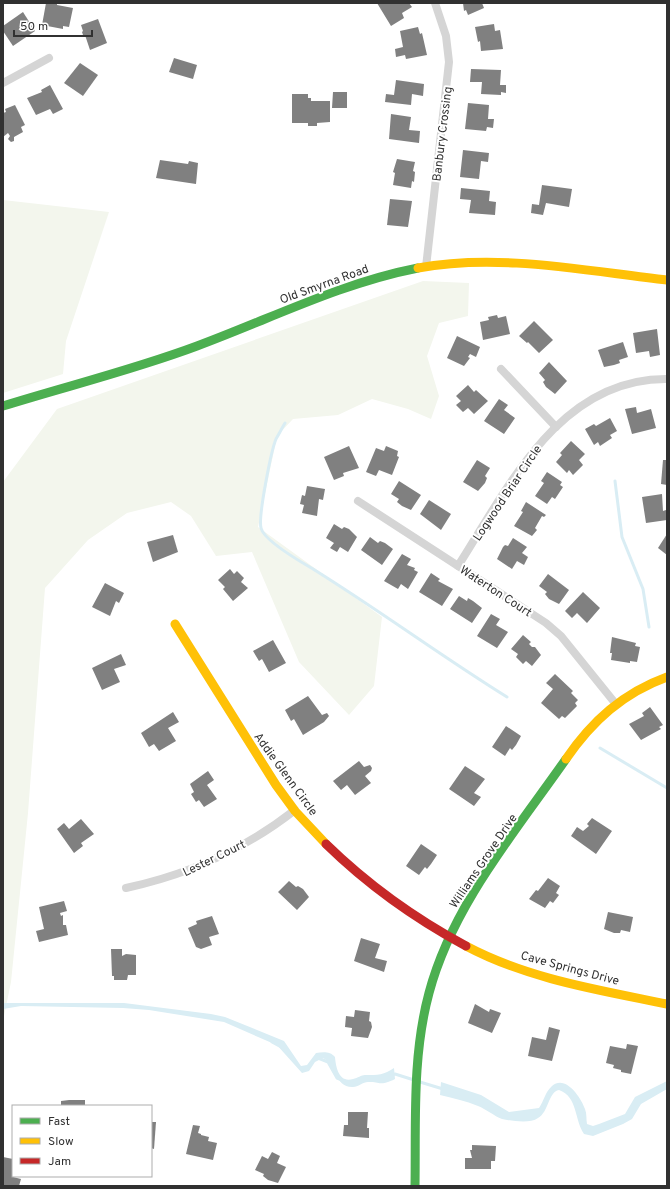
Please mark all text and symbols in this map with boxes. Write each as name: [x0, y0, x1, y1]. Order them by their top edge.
scale bar: [14, 12, 92, 38]
text: 50 m: [20, 19, 48, 35]
street label: Banbury Crossing: [429, 86, 457, 182]
street label: Old Smyrna Road: [278, 261, 371, 308]
street label: Logwood Briar Circle: [470, 442, 546, 545]
street label: Waterton Court: [456, 562, 535, 621]
street label: Addie Glenn Circle: [250, 730, 321, 819]
street label: Williams Grove Drive: [446, 811, 521, 912]
street label: Lester Court: [180, 837, 248, 881]
street label: Cave Springs Drive: [519, 948, 621, 990]
legend: [12, 1105, 152, 1177]
text: Fast: [48, 1114, 70, 1130]
text: Slow: [48, 1134, 74, 1150]
text: Jam: [48, 1154, 71, 1170]

